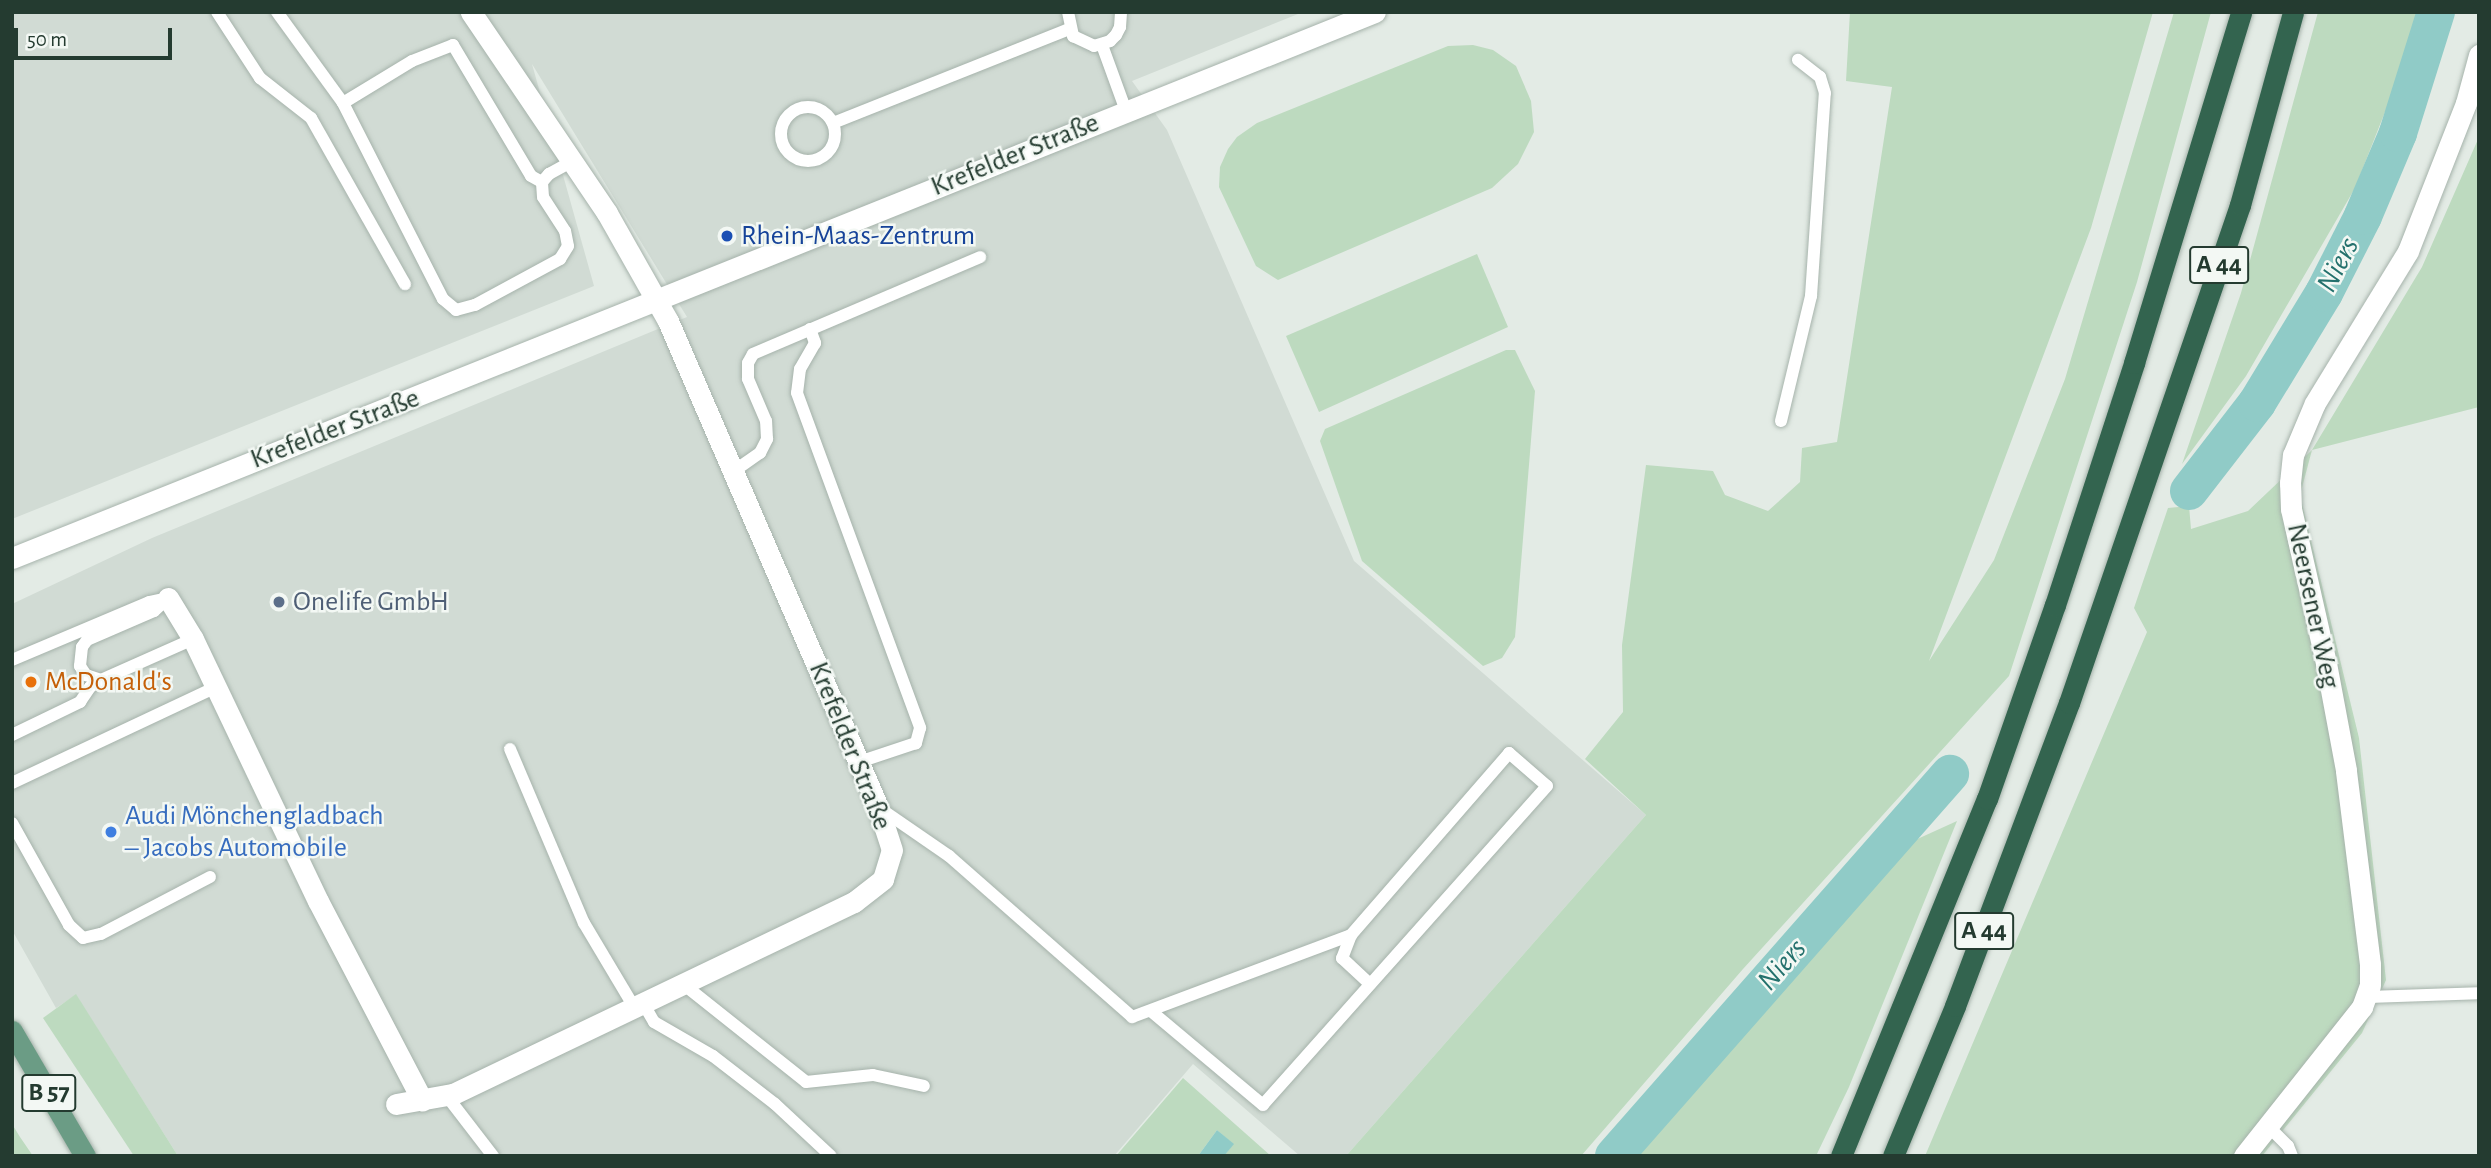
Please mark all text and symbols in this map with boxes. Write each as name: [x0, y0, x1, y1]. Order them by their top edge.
scale bar: [18, 14, 175, 58]
text: 50 m: [27, 29, 67, 50]
street label: Krefelder Straße: [926, 106, 1104, 204]
place label: Rhein-Maas-Zentrum: [741, 219, 975, 253]
marker: Rhein-Maas-Zentrum: [719, 228, 735, 244]
water label: Niers: [2309, 232, 2367, 298]
road number: A 44: [2188, 242, 2250, 288]
street label: Krefelder Straße: [246, 381, 424, 477]
street label: Neersener Weg: [2279, 520, 2347, 692]
place label: Onelife GmbH: [293, 585, 449, 619]
marker: Onelife GmbH: [271, 594, 287, 610]
street label: Krefelder Straße: [801, 657, 899, 835]
place label: McDonald's: [45, 665, 172, 699]
marker: McDonald's: [23, 674, 39, 690]
place label: Audi Mönchengladbach – Jacobs Automobile: [125, 799, 384, 865]
marker: Audi Mönchengladbach – Jacobs Automobile: [103, 824, 119, 840]
road number: A 44: [1952, 908, 2016, 954]
water label: Niers: [1750, 932, 1814, 998]
road number: B 57: [21, 1070, 77, 1116]

